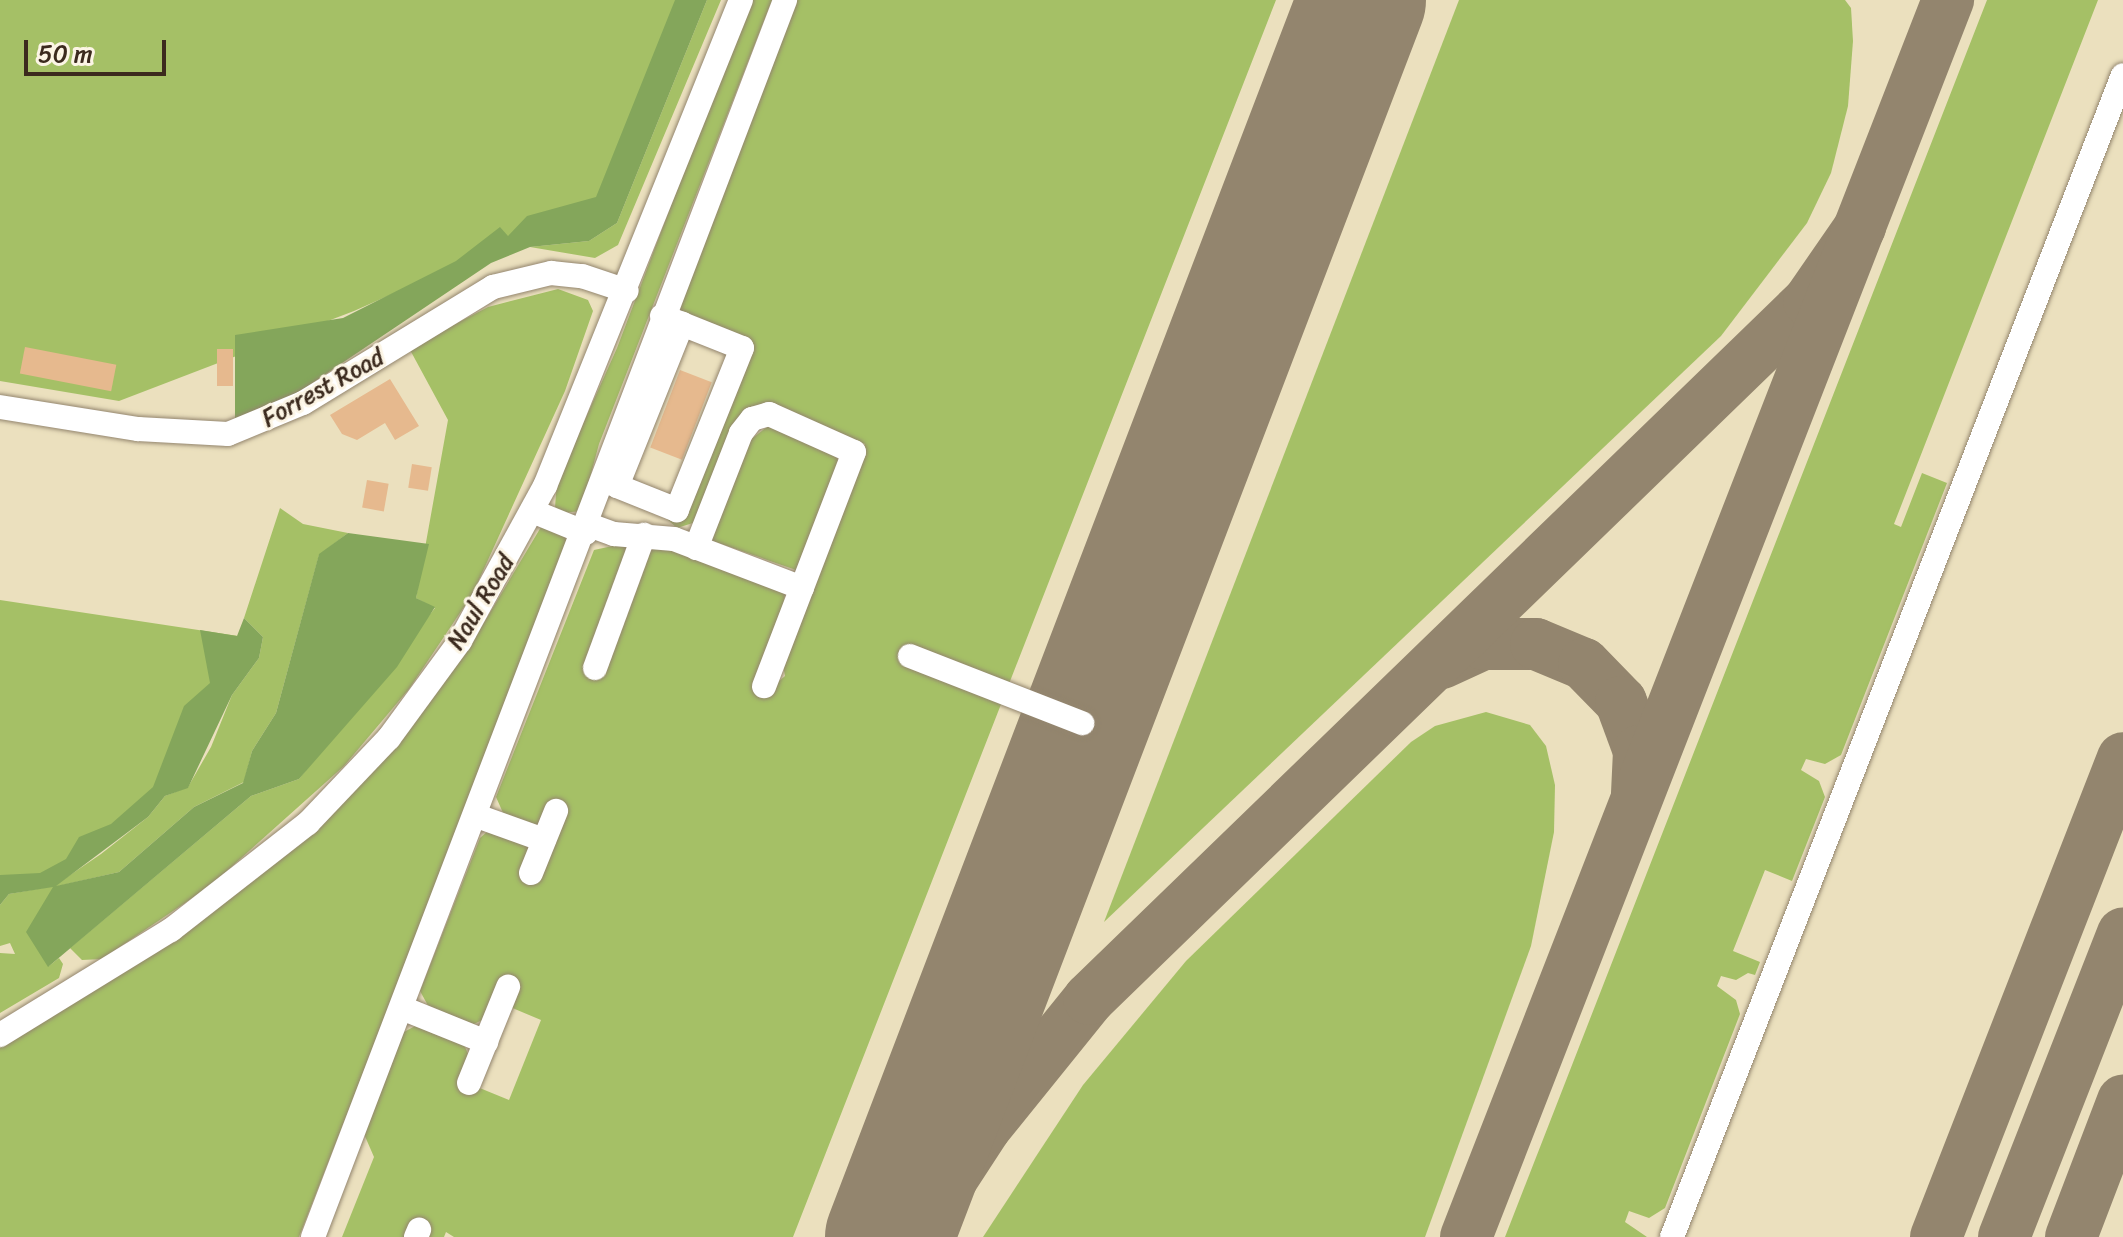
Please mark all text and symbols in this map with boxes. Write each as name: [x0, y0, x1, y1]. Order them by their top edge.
scale bar: [28, 24, 170, 74]
text: 50 m: [38, 33, 93, 75]
street label: Forrest Road: [257, 343, 389, 433]
street label: Naul Road: [441, 549, 521, 655]

